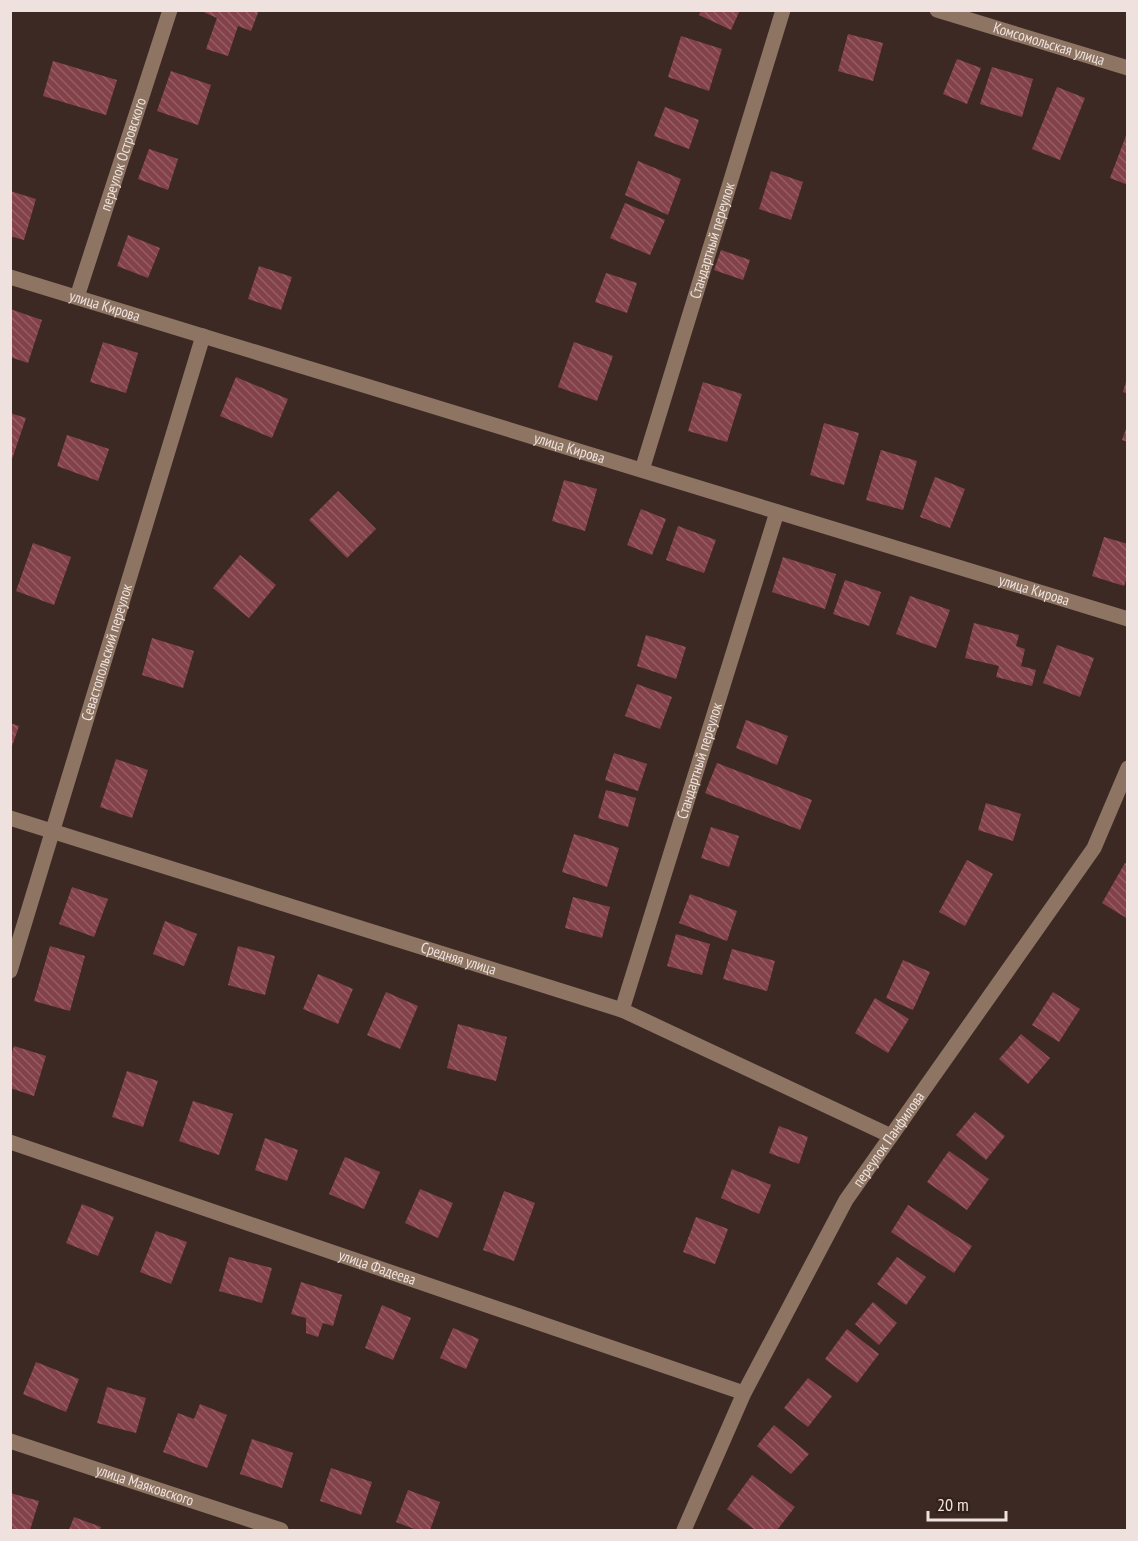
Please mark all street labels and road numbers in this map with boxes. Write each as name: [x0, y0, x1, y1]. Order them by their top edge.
street label: Комсомольская улица: [991, 18, 1107, 69]
street label: переулок Островского: [96, 95, 150, 213]
street label: Стандартный переулок: [685, 180, 739, 301]
street label: улица Кирова: [67, 286, 143, 325]
street label: улица Кирова: [532, 428, 607, 467]
street label: улица Кирова: [997, 570, 1072, 610]
street label: Севастопольский переулок: [77, 581, 136, 723]
street label: Стандартный переулок: [672, 700, 726, 821]
street label: Средняя улица: [419, 937, 499, 979]
street label: переулок Панфилова: [848, 1088, 928, 1190]
street label: улица Фадеева: [336, 1245, 418, 1289]
street label: улица Маяковского: [94, 1460, 196, 1510]

